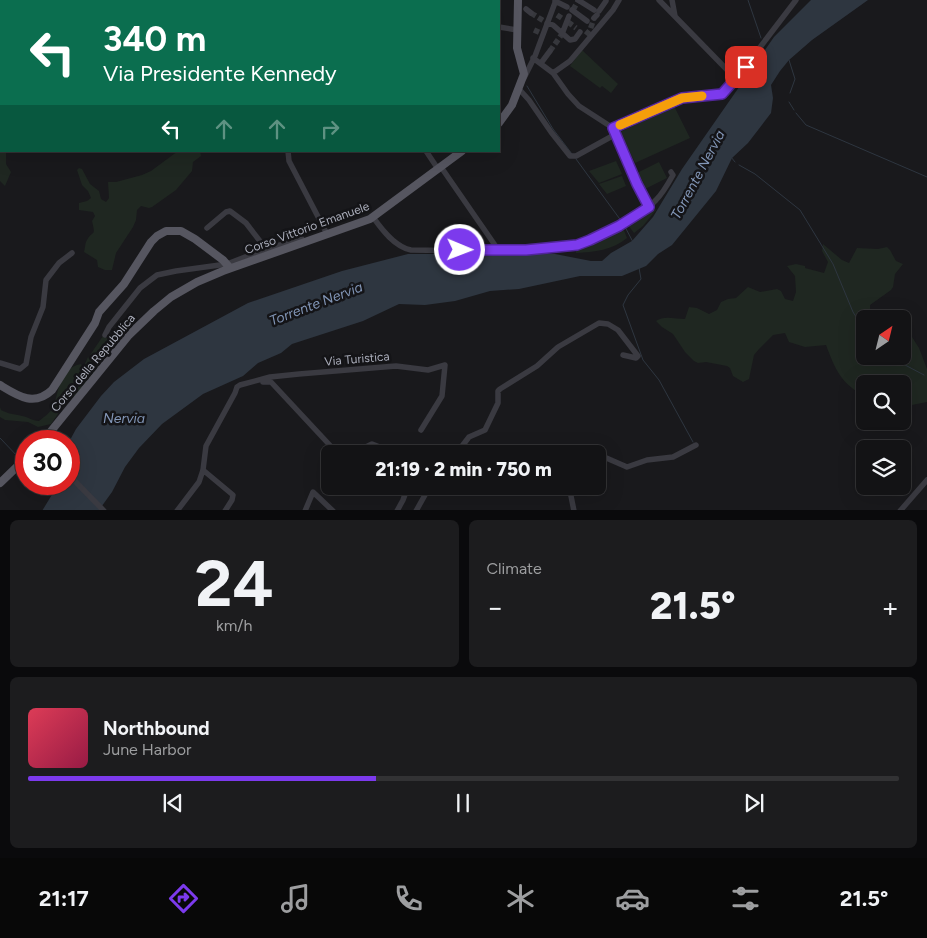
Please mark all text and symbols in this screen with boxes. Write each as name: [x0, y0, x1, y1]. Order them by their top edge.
text: 340 m: [103, 18, 206, 60]
icon: left: [20, 20, 85, 85]
pin: [725, 46, 767, 88]
icon: arrive: [732, 53, 760, 81]
text: Via Presidente Kennedy: [103, 60, 337, 87]
icon: left: [157, 115, 185, 143]
icon: ahead: [210, 115, 238, 143]
icon: ahead: [263, 115, 291, 143]
icon: right: [316, 115, 344, 143]
water label: Torrente Nervia: [667, 128, 729, 222]
street label: Corso Vittorio Emanuele: [243, 199, 372, 257]
position arrow: [433, 223, 485, 275]
water label: Torrente Nervia: [267, 278, 365, 330]
north arrow: [856, 310, 911, 365]
map controls: [856, 310, 911, 495]
street label: Corso della Repubblica: [48, 311, 138, 415]
street label: Via Turistica: [324, 349, 390, 369]
button: search: [856, 375, 911, 430]
water label: Nervia: [103, 410, 145, 427]
speed limit sign: 30: [15, 430, 80, 495]
button: layers: [856, 440, 911, 495]
text: 21:19 · 2 min · 750 m: [375, 458, 552, 481]
text: 24: [195, 544, 274, 622]
text: Climate: [487, 559, 542, 578]
text: 21.5°: [650, 583, 735, 629]
text: −: [487, 590, 504, 624]
text: +: [882, 590, 899, 624]
text: km/h: [216, 616, 253, 635]
text: Northbound: [103, 717, 210, 740]
text: June Harbor: [103, 740, 191, 759]
icon: previous: [159, 789, 187, 817]
icon: pause: [449, 789, 477, 817]
icon: next: [740, 789, 768, 817]
icon: directions: [166, 881, 201, 916]
icon: music: [278, 881, 313, 916]
icon: phone: [391, 881, 426, 916]
icon: climate: [503, 881, 538, 916]
icon: car: [615, 881, 650, 916]
icon: filters: [728, 881, 763, 916]
text: 21:17: [39, 885, 89, 912]
text: 21.5°: [840, 885, 888, 912]

